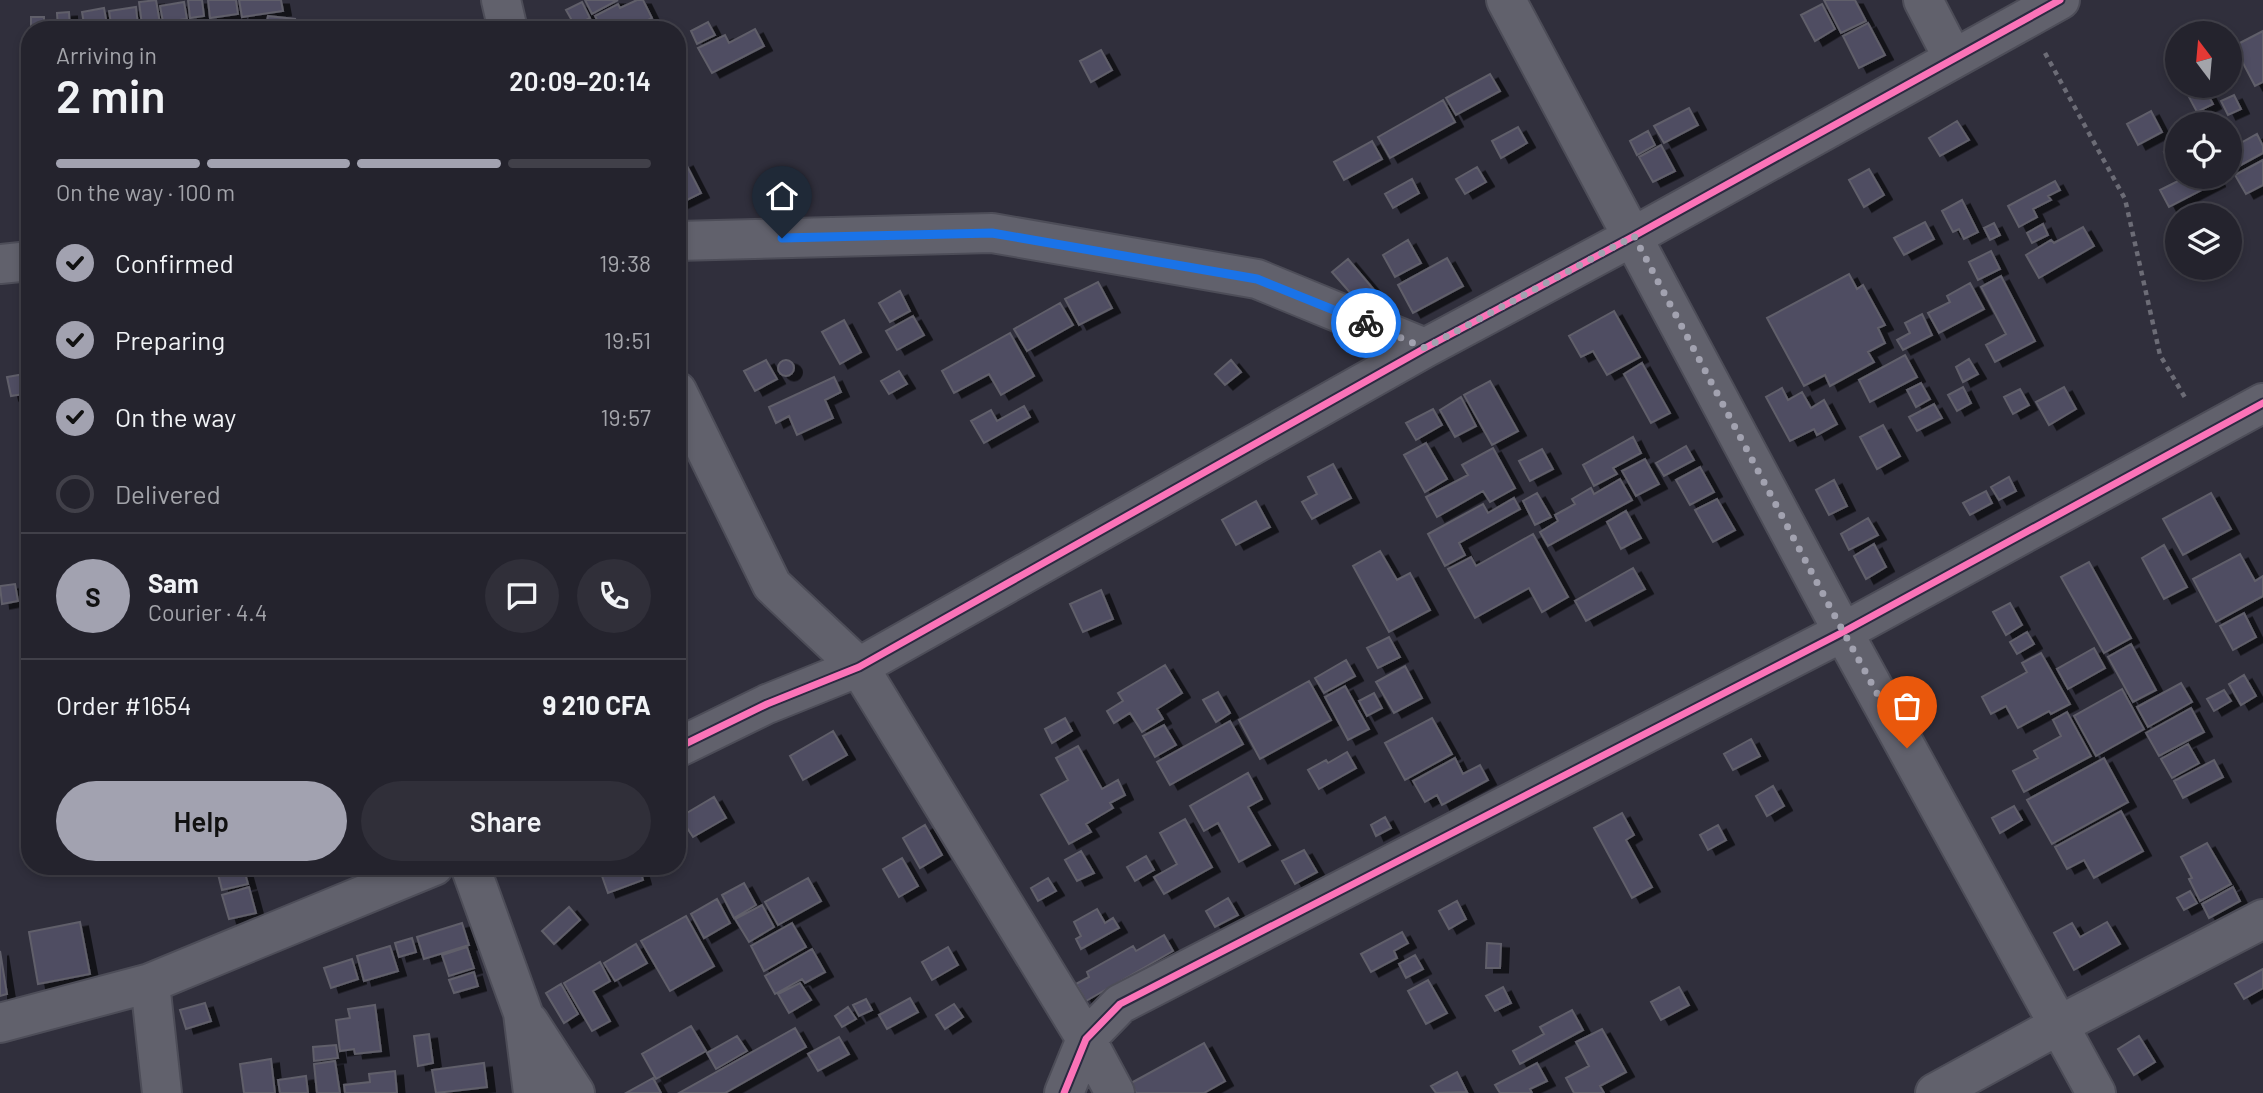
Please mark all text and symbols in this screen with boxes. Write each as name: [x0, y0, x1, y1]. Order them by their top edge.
north arrow: [2165, 21, 2242, 98]
map controls: [2165, 21, 2242, 280]
text: Arriving in: [56, 41, 157, 69]
text: 20:09–20:14: [509, 65, 651, 96]
text: 2 min: [56, 67, 165, 122]
button: locate: [2165, 112, 2242, 189]
pin: [752, 166, 812, 238]
icon: home: [763, 177, 801, 215]
text: On the way · 100 m: [56, 178, 235, 206]
button: layers: [2165, 203, 2242, 280]
icon: check: [56, 244, 94, 282]
text: Confirmed: [115, 247, 234, 278]
text: 19:38: [599, 249, 651, 277]
courier: [1331, 288, 1401, 358]
icon: bike: [1347, 304, 1385, 342]
icon: check: [56, 321, 94, 359]
text: Preparing: [115, 324, 225, 355]
text: 19:51: [604, 326, 651, 354]
icon: check: [56, 398, 94, 436]
text: On the way: [115, 401, 236, 432]
text: 19:57: [600, 403, 651, 431]
text: Delivered: [115, 478, 221, 509]
button: chat: [485, 559, 559, 633]
button: phone: [577, 559, 651, 633]
text: Sam: [148, 567, 199, 598]
text: S: [85, 581, 101, 612]
text: Courier · 4.4: [148, 598, 267, 626]
pin: [1877, 676, 1937, 748]
icon: bag: [1888, 687, 1926, 725]
text: Order #1654: [56, 689, 192, 720]
text: 9 210 CFA: [543, 689, 651, 720]
button: Help: [56, 781, 347, 861]
button: Share: [361, 781, 651, 861]

